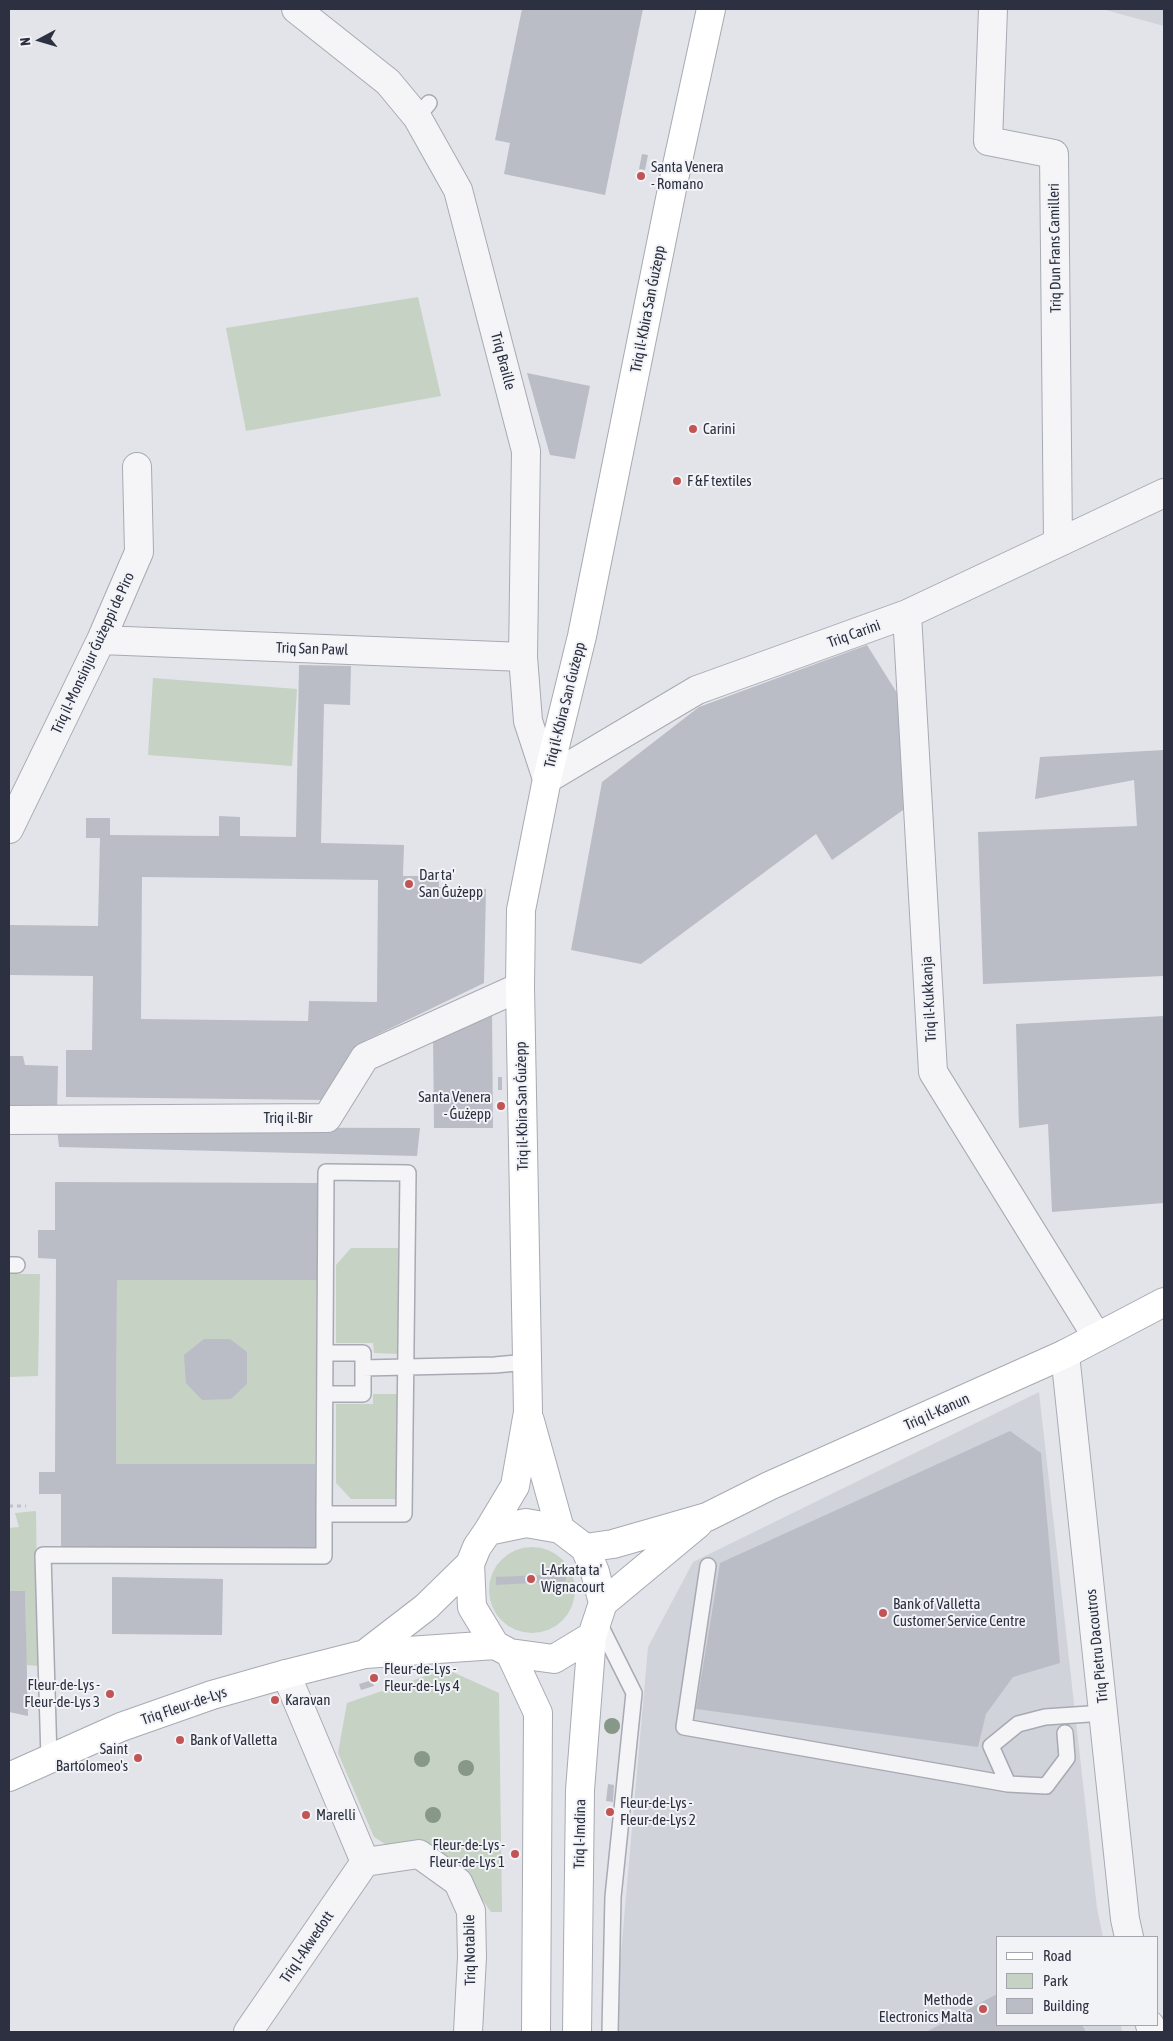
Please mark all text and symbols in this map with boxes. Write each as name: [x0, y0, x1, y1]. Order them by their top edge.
north arrow: [15, 15, 65, 65]
text: N: [17, 37, 33, 47]
place label: Santa Venera - Romano: [651, 158, 724, 193]
marker: Santa Venera - Romano: [635, 170, 647, 182]
street label: Triq Dun Frans Camilleri: [1045, 183, 1065, 313]
street label: Triq il-Kbira San Ġużepp: [627, 244, 669, 374]
street label: Triq Braille: [487, 330, 519, 392]
place label: Carini: [703, 420, 735, 438]
marker: Carini: [687, 423, 699, 435]
place label: F &F textiles: [687, 472, 752, 490]
marker: F &F textiles: [671, 475, 683, 487]
street label: Triq il-Monsinjur Ġużeppi de Piro: [48, 569, 138, 737]
street label: Triq Carini: [825, 616, 883, 652]
street label: Triq San Pawl: [276, 639, 348, 659]
street label: Triq il-Kbira San Ġużepp: [541, 640, 589, 770]
place label: Dar ta' San Ġużepp: [419, 866, 483, 901]
marker: Dar ta' San Ġużepp: [403, 878, 415, 890]
street label: Triq il-Kukkanja: [918, 955, 940, 1043]
street label: Triq il-Kbira San Ġużepp: [512, 1041, 532, 1171]
place label: Santa Venera - Ġużepp: [418, 1088, 491, 1123]
marker: Santa Venera - Ġużepp: [495, 1100, 507, 1112]
street label: Triq il-Bir: [264, 1109, 312, 1127]
street label: Triq il-Kanun: [901, 1390, 973, 1434]
place label: L-Arkata ta' Wignacourt: [541, 1561, 604, 1596]
marker: L-Arkata ta' Wignacourt: [525, 1573, 537, 1585]
street label: Triq Pietru Dacoutros: [1082, 1588, 1112, 1704]
place label: Bank of Valletta Customer Service Centre: [893, 1595, 1026, 1630]
marker: Bank of Valletta Customer Service Centre: [877, 1607, 889, 1619]
place label: Fleur-de-Lys - Fleur-de-Lys 4: [384, 1660, 460, 1695]
marker: Fleur-de-Lys - Fleur-de-Lys 4: [368, 1672, 380, 1684]
place label: Fleur-de-Lys - Fleur-de-Lys 3: [24, 1676, 100, 1711]
street label: Triq Fleur-de-Lys: [139, 1683, 229, 1729]
marker: Fleur-de-Lys - Fleur-de-Lys 3: [104, 1688, 116, 1700]
place label: Karavan: [285, 1691, 330, 1709]
marker: Karavan: [269, 1694, 281, 1706]
place label: Bank of Valletta: [190, 1731, 277, 1749]
marker: Bank of Valletta: [174, 1734, 186, 1746]
place label: Saint Bartolomeo's: [56, 1740, 128, 1775]
marker: Saint Bartolomeo's: [132, 1752, 144, 1764]
place label: Fleur-de-Lys - Fleur-de-Lys 2: [620, 1794, 696, 1829]
street label: Triq l-Imdina: [570, 1799, 590, 1869]
place label: Marelli: [316, 1806, 356, 1824]
marker: Fleur-de-Lys - Fleur-de-Lys 2: [604, 1806, 616, 1818]
marker: Marelli: [300, 1809, 312, 1821]
place label: Fleur-de-Lys - Fleur-de-Lys 1: [429, 1836, 505, 1871]
marker: Fleur-de-Lys - Fleur-de-Lys 1: [509, 1848, 521, 1860]
street label: Triq l-Akwedott: [276, 1908, 338, 1986]
street label: Triq Notabile: [460, 1914, 480, 1986]
legend: [996, 1936, 1158, 2026]
text: Road: [1043, 1947, 1072, 1964]
text: Park: [1043, 1972, 1068, 1989]
place label: Methode Electronics Malta: [879, 1991, 973, 2026]
text: Building: [1043, 1997, 1089, 2014]
marker: Methode Electronics Malta: [977, 2003, 989, 2015]

